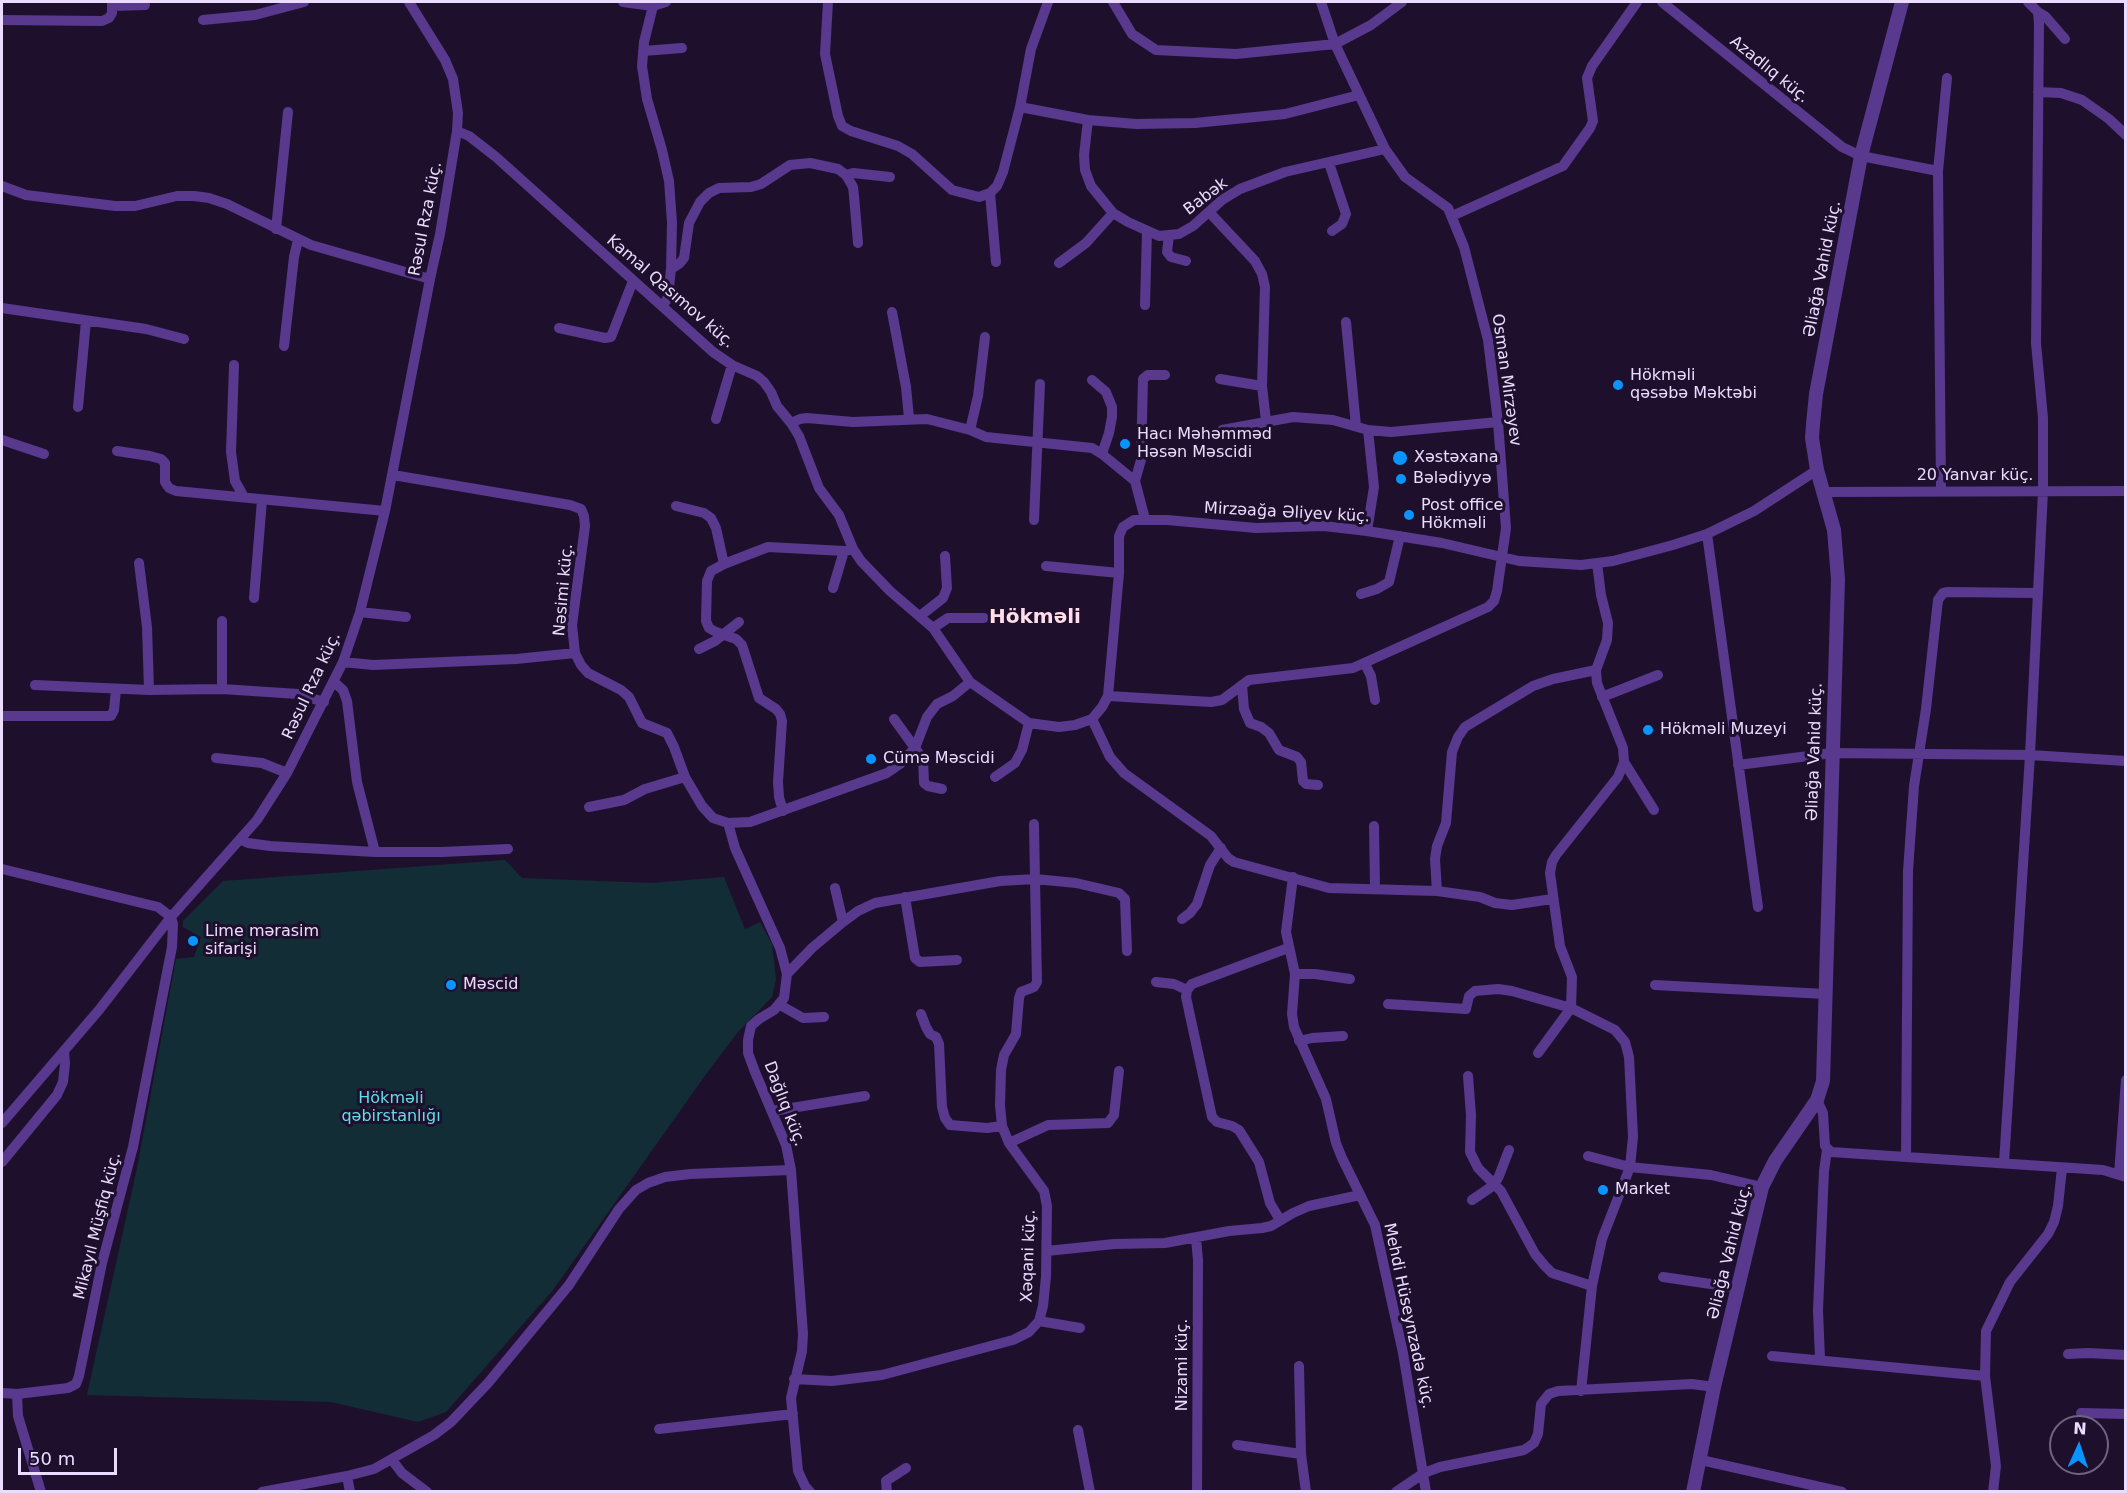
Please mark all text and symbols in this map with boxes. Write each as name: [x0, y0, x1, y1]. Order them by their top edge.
street label: Azadlıq küç.: [1726, 32, 1812, 108]
street label: Rəsul Rza küç.: [405, 160, 447, 278]
street label: Babək: [1180, 174, 1232, 220]
street label: Əliağa Vahid küç.: [1800, 199, 1846, 339]
street label: Kamal Qasımov küç.: [602, 231, 738, 353]
street label: Osman Mirzəyev: [1487, 313, 1525, 447]
place label: Hökməli qəsəbə Məktəbi: [1630, 366, 1757, 404]
marker: Hökməli qəsəbə Məktəbi: [1611, 378, 1625, 392]
place label: Hacı Məhəmməd Həsən Məscidi: [1137, 425, 1272, 463]
marker: Hacı Məhəmməd Həsən Məscidi: [1118, 437, 1132, 451]
place label: Xəstəxana: [1414, 448, 1498, 468]
marker: Xəstəxana: [1391, 449, 1409, 467]
street label: 20 Yanvar küç.: [1917, 466, 2033, 486]
place label: Bələdiyyə: [1413, 469, 1491, 489]
marker: Bələdiyyə: [1394, 472, 1408, 486]
place label: Post office Hökməli: [1421, 496, 1503, 534]
street label: Mirzəağa Əliyev küç.: [1204, 499, 1370, 527]
marker: Post office Hökməli: [1402, 508, 1416, 522]
street label: Nəsimi küç.: [550, 543, 578, 637]
district label: Hökməli: [989, 606, 1081, 630]
street label: Rəsul Rza küç.: [279, 629, 345, 743]
street label: Əliağa Vahid küç.: [1803, 682, 1827, 822]
place label: Hökməli Muzeyi: [1660, 720, 1787, 740]
marker: Hökməli Muzeyi: [1641, 723, 1655, 737]
place label: Cümə Məscidi: [883, 749, 995, 769]
marker: Cümə Məscidi: [864, 752, 878, 766]
place label: Lime mərasim sifarişi: [205, 922, 319, 960]
marker: Lime mərasim sifarişi: [186, 934, 200, 948]
place label: Məscid: [463, 975, 518, 995]
marker: Məscid: [444, 978, 458, 992]
street label: Dağlıq küç.: [759, 1059, 809, 1149]
park label: Hökməli qəbirstanlığı: [341, 1089, 441, 1127]
street label: Mikayıl Müşfiq küç.: [70, 1150, 126, 1302]
place label: Market: [1615, 1180, 1670, 1200]
street label: Əliağa Vahid küç.: [1704, 1182, 1756, 1322]
marker: Market: [1596, 1183, 1610, 1197]
street label: Xəqani küç.: [1018, 1209, 1040, 1303]
street label: Mehdi Hüseynzadə küç.: [1379, 1221, 1437, 1411]
street label: Nizami küç.: [1173, 1319, 1193, 1411]
north arrow: [2049, 1415, 2109, 1475]
text: N: [2073, 1419, 2087, 1438]
scale bar: [21, 1436, 120, 1474]
text: 50 m: [29, 1448, 75, 1469]

